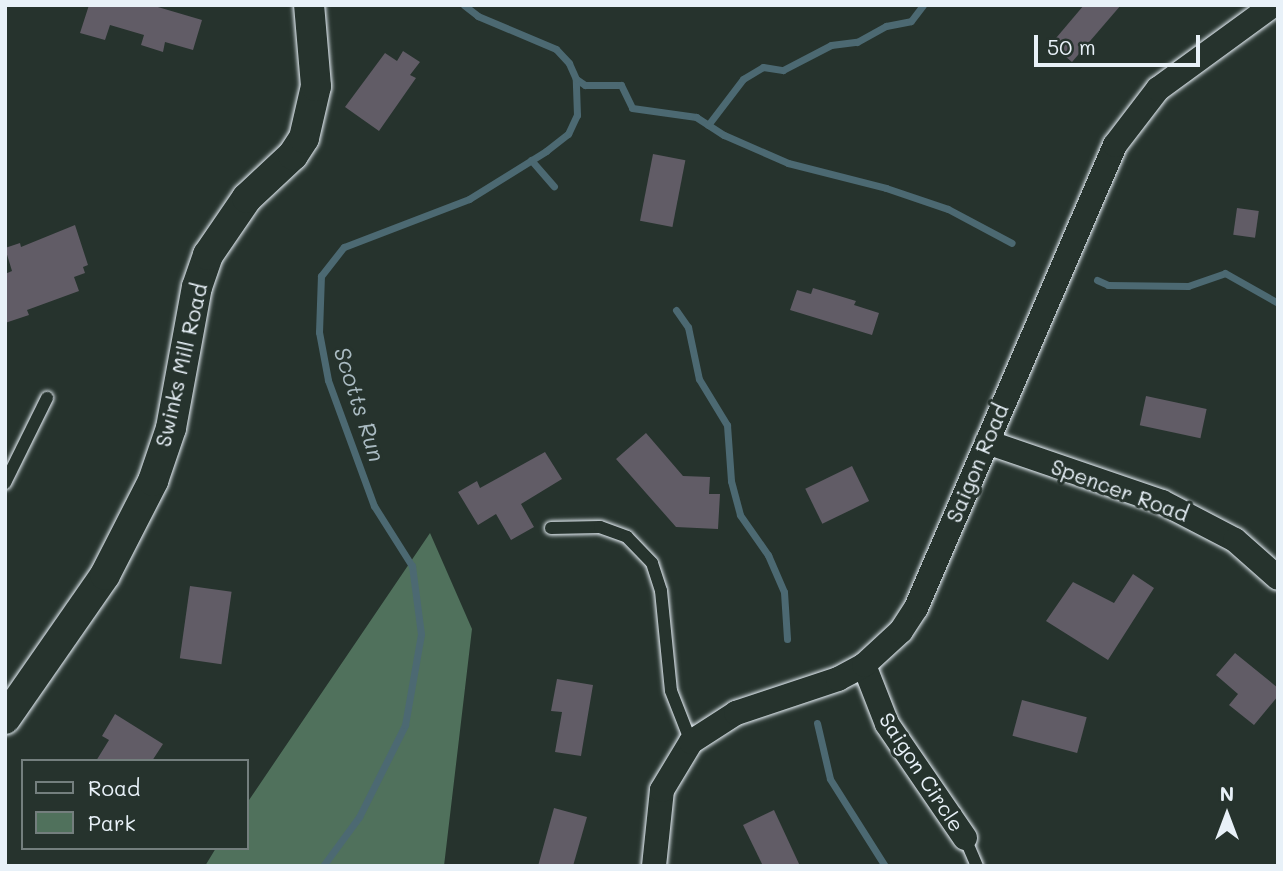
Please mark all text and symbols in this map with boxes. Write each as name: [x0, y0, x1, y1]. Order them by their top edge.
scale bar: [1038, 21, 1204, 65]
text: 50 m: [1047, 33, 1096, 60]
street label: Swinks Mill Road: [150, 281, 212, 449]
water label: Scotts Run: [328, 343, 392, 465]
street label: Saigon Road: [941, 400, 1013, 526]
street label: Spencer Road: [1048, 453, 1192, 527]
street label: Saigon Circle: [874, 708, 970, 836]
legend: [21, 759, 248, 850]
text: Road: [88, 774, 140, 801]
north arrow: [1192, 780, 1262, 850]
text: N: [1220, 781, 1234, 806]
text: Park: [88, 809, 136, 836]

